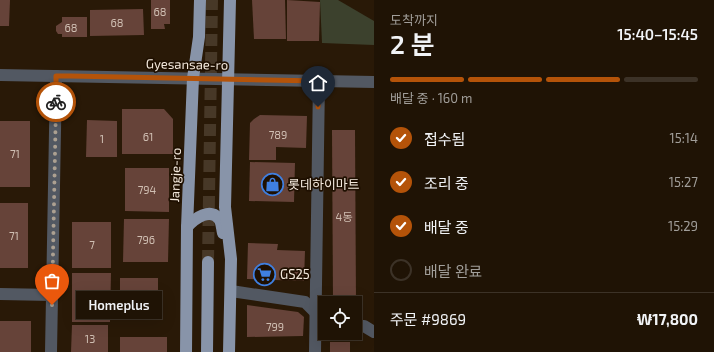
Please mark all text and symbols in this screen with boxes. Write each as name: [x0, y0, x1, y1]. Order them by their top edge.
house number: 68: [154, 5, 166, 18]
text: 도착까지: [390, 12, 438, 28]
house number: 68: [111, 16, 123, 29]
house number: 68: [65, 21, 77, 34]
text: 15:40–15:45: [617, 25, 698, 43]
text: 2 분: [390, 28, 435, 59]
street label: Gyesansae-ro: [146, 55, 228, 73]
pin: [301, 66, 335, 107]
icon: home: [307, 72, 329, 94]
courier: [36, 82, 76, 122]
text: 배달 중 · 160 m: [390, 90, 472, 106]
icon: bike: [45, 91, 67, 113]
icon: check: [390, 127, 412, 149]
house number: 789: [269, 128, 287, 141]
house number: 61: [143, 130, 153, 143]
text: 접수됨: [424, 130, 465, 148]
text: 15:14: [670, 130, 698, 146]
house number: 1: [100, 132, 104, 145]
house number: 71: [10, 147, 20, 160]
street label: Jangje-ro: [166, 147, 184, 203]
shop icon: 롯데하이마트: [260, 171, 286, 197]
icon: check: [390, 171, 412, 193]
text: 조리 중: [424, 174, 469, 192]
text: 15:27: [669, 174, 698, 190]
place label: 롯데하이마트: [288, 176, 360, 192]
house number: 794: [138, 183, 157, 196]
house number: 4동: [336, 210, 352, 223]
icon: check: [390, 215, 412, 237]
text: 배달 중: [424, 218, 469, 236]
text: 15:29: [668, 218, 698, 234]
house number: 71: [9, 229, 19, 242]
house number: 796: [137, 233, 155, 246]
house number: 7: [89, 238, 95, 251]
supermarket icon: GS25: [251, 261, 277, 287]
text: 배달 완료: [424, 262, 483, 280]
pin: [35, 264, 69, 305]
place label: GS25: [280, 266, 310, 282]
icon: bag: [41, 270, 63, 292]
callout: Homeplus: [76, 291, 162, 319]
map controls: [318, 296, 362, 340]
button: locate: [318, 296, 362, 340]
text: Homeplus: [88, 297, 150, 313]
text: 주문 #9869: [390, 310, 466, 328]
text: ₩17,800: [637, 310, 698, 328]
house number: 799: [266, 320, 284, 333]
house number: 13: [85, 332, 95, 345]

